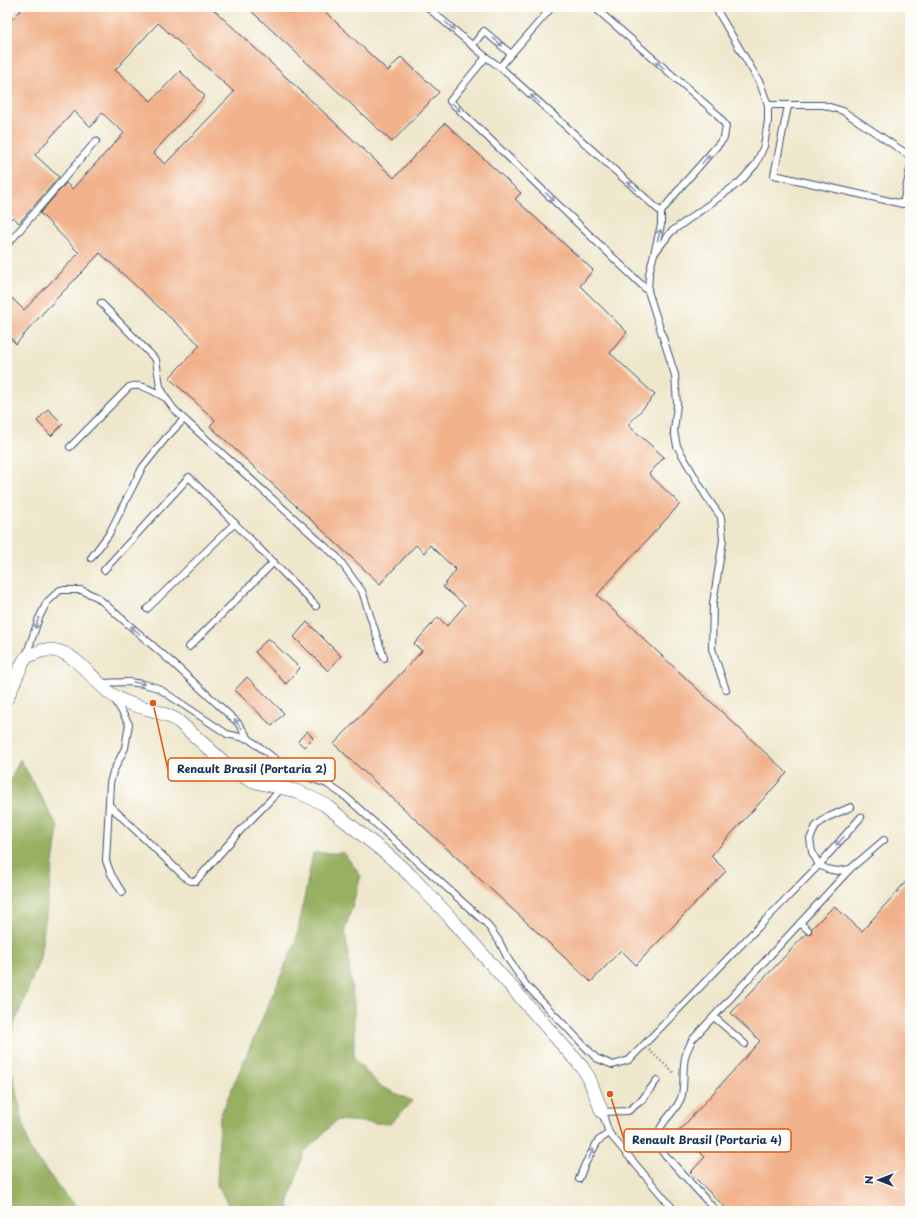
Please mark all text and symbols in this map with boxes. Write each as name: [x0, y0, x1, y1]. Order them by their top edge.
one-way arrow: [445, 22, 455, 31]
one-way arrow: [492, 38, 503, 47]
one-way arrow: [655, 60, 665, 69]
one-way arrow: [530, 94, 540, 103]
one-way arrow: [451, 102, 461, 111]
one-way arrow: [701, 154, 710, 164]
one-way arrow: [626, 181, 637, 190]
one-way arrow: [545, 192, 555, 201]
one-way arrow: [655, 228, 663, 241]
one-way arrow: [33, 617, 40, 630]
one-way arrow: [130, 625, 140, 634]
one-way arrow: [132, 679, 145, 687]
one-way arrow: [233, 719, 242, 729]
callout: Renault Brasil (Portaria 2): [168, 758, 335, 781]
text: Renault Brasil (Portaria 2): [177, 760, 327, 777]
one-way arrow: [835, 836, 845, 846]
callout: Renault Brasil (Portaria 4): [624, 1129, 791, 1152]
text: Renault Brasil (Portaria 4): [632, 1131, 782, 1148]
one-way arrow: [588, 1148, 596, 1160]
north arrow: [859, 1160, 899, 1200]
text: N: [860, 1175, 877, 1184]

